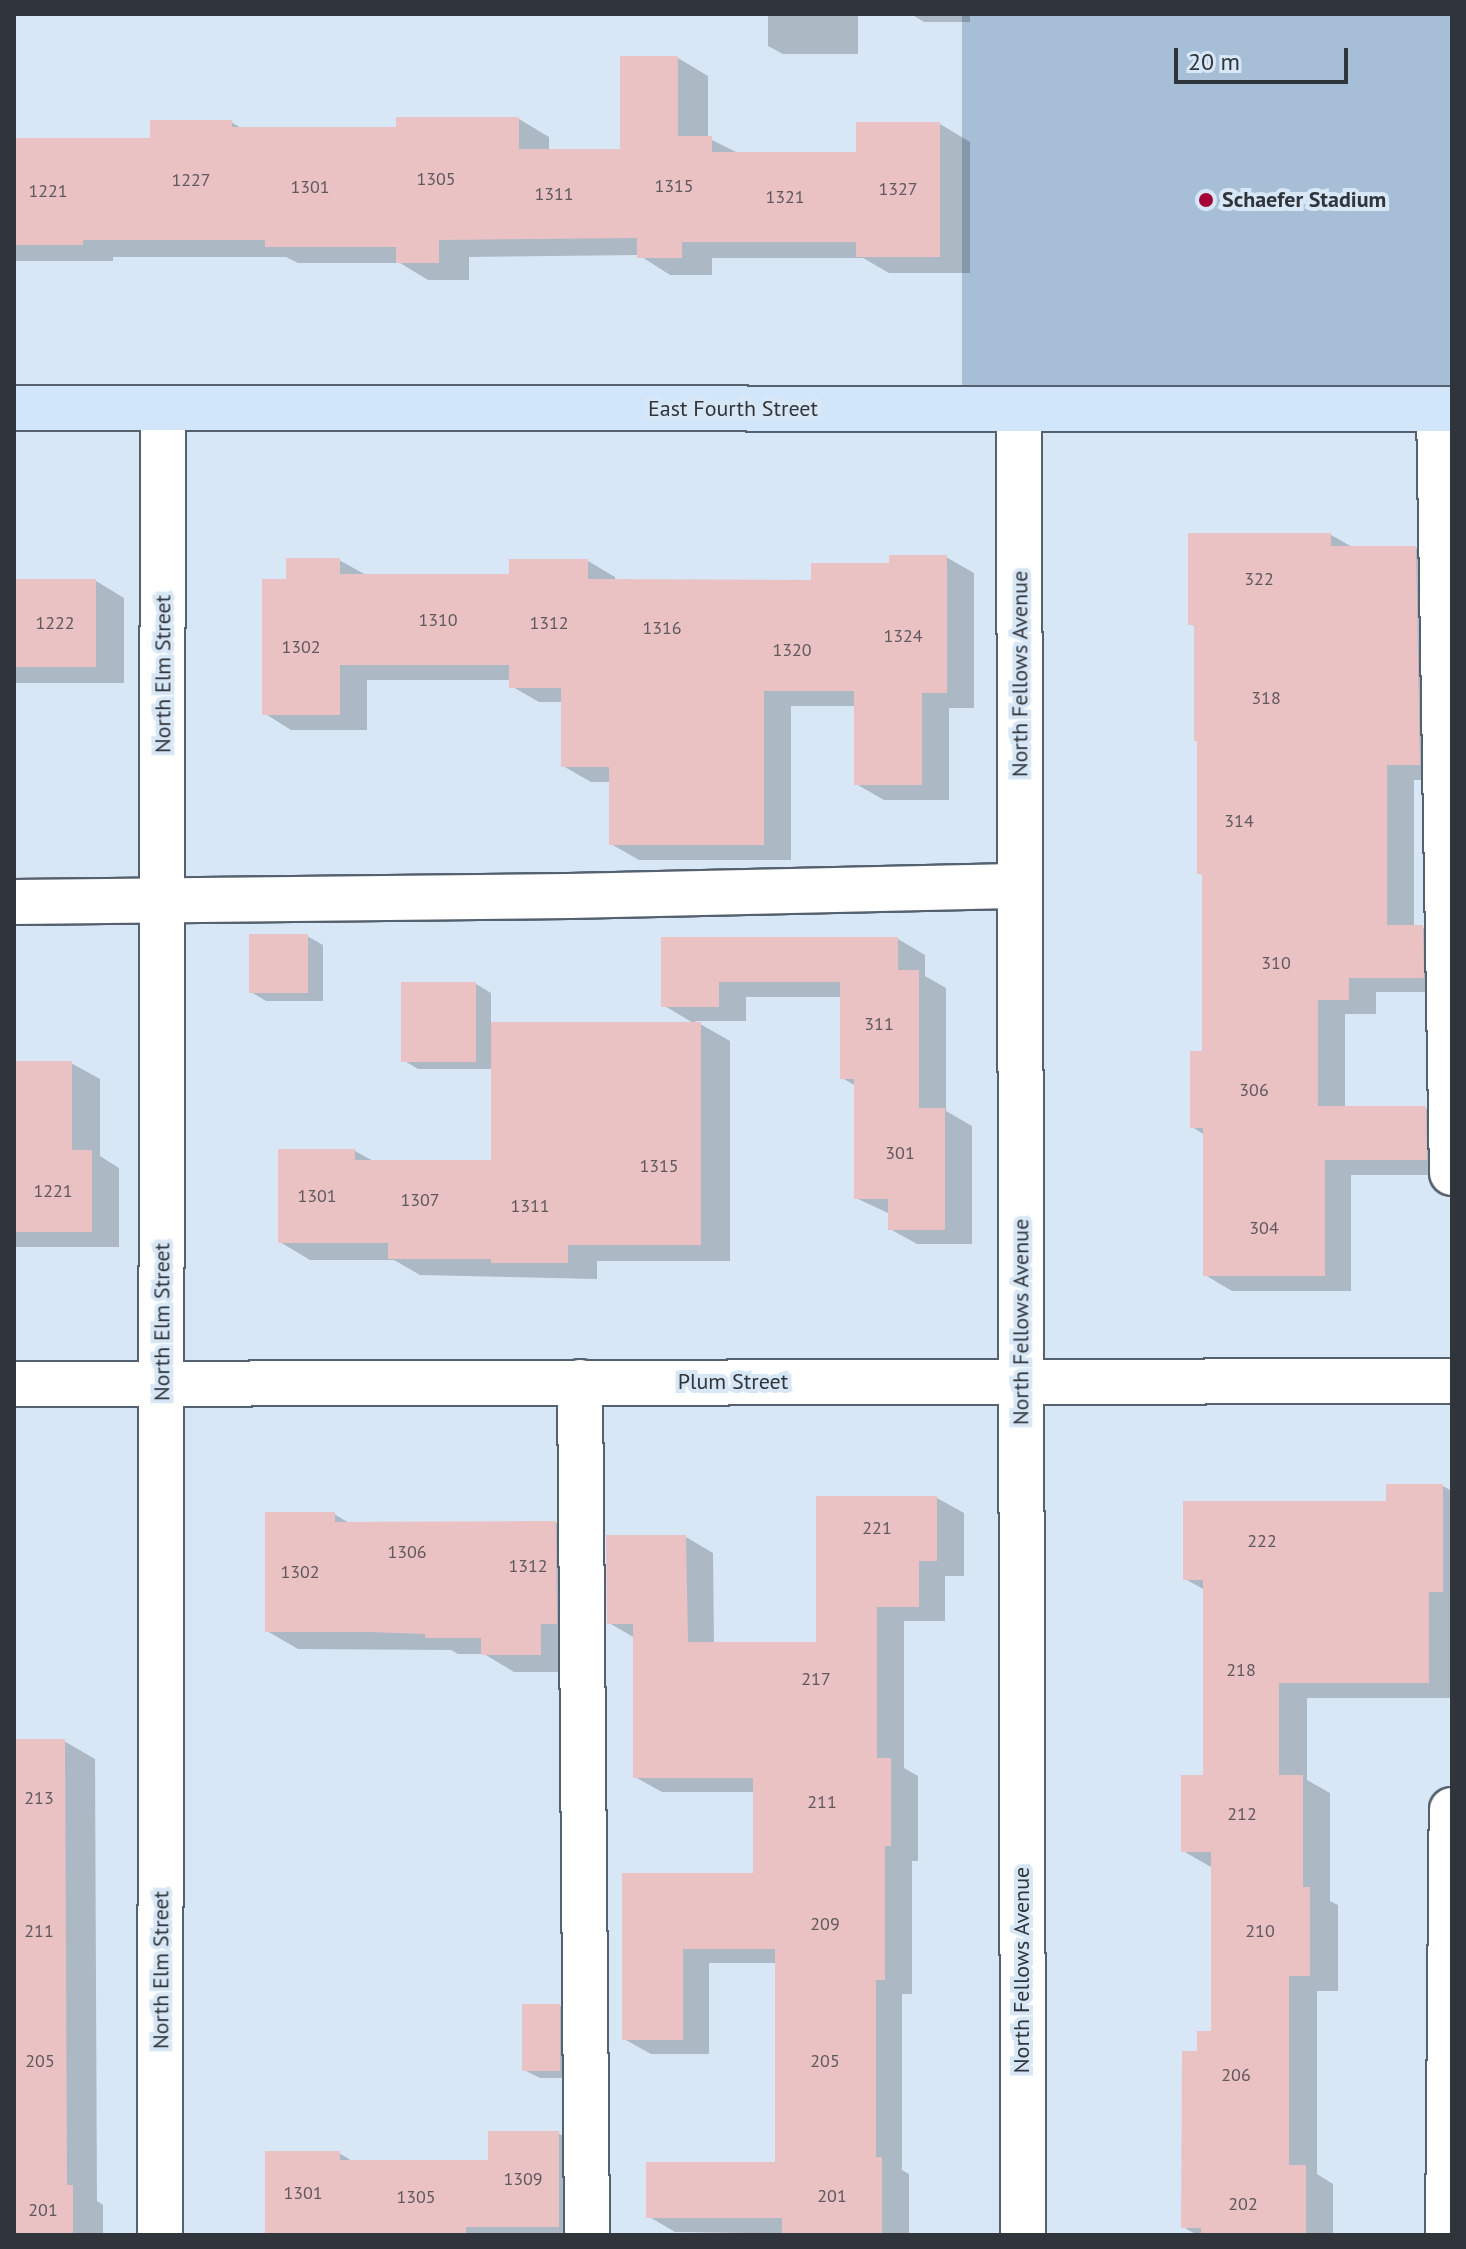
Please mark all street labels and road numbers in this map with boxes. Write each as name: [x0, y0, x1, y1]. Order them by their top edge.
street label: East Fourth Street: [648, 396, 818, 422]
street label: North Fellows Avenue: [1007, 570, 1033, 778]
street label: North Elm Street: [150, 595, 176, 753]
street label: North Fellows Avenue: [1008, 1218, 1034, 1426]
street label: North Elm Street: [149, 1243, 175, 1401]
street label: Plum Street: [678, 1369, 788, 1395]
street label: North Fellows Avenue: [1009, 1866, 1035, 2074]
street label: North Elm Street: [148, 1891, 174, 2049]

